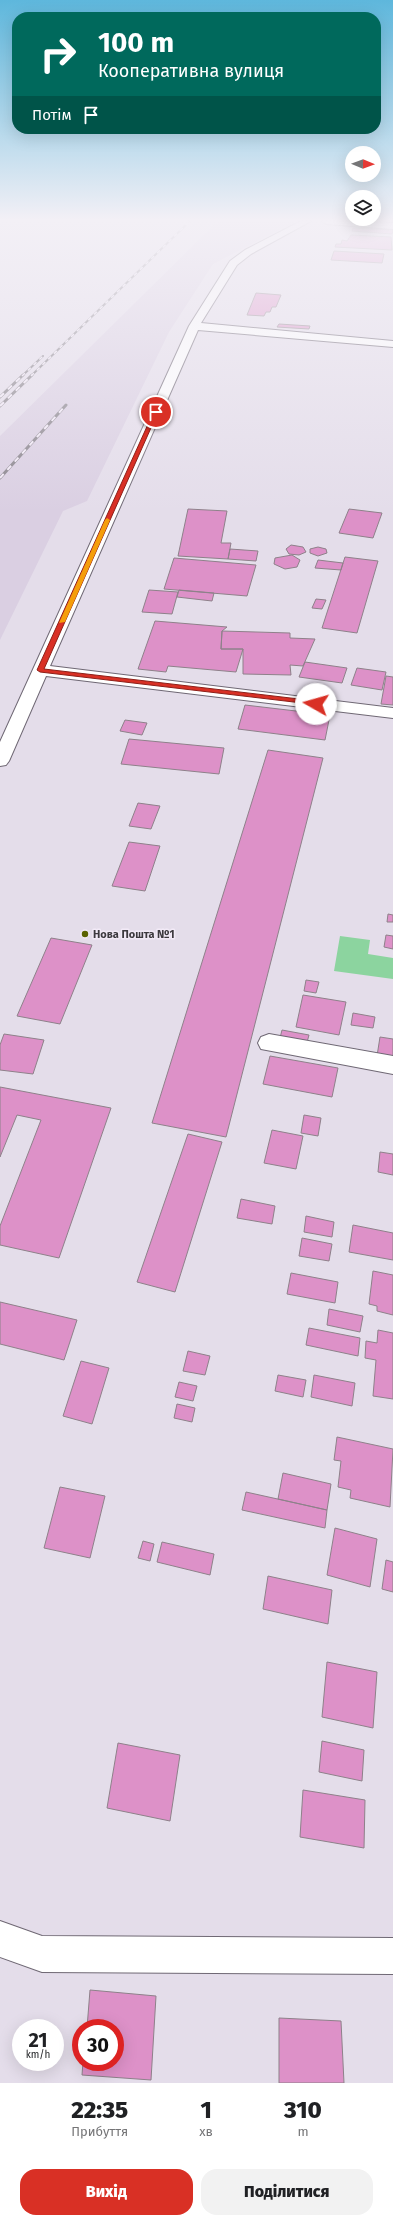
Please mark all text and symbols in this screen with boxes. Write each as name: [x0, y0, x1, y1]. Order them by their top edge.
text: 100 m: [98, 26, 174, 59]
icon: right: [32, 28, 84, 80]
text: Кооперативна вулиця: [98, 60, 284, 82]
icon: arrive: [80, 104, 102, 126]
text: Потім: [32, 106, 72, 124]
north arrow: [345, 146, 381, 182]
map controls: [345, 146, 381, 226]
button: layers: [345, 190, 381, 226]
pin: [139, 395, 173, 429]
icon: arrive: [145, 401, 167, 423]
position arrow: [295, 683, 337, 725]
place label: Нова Пошта №1: [93, 928, 175, 941]
marker: Нова Пошта №1: [80, 929, 90, 939]
speed limit sign: 30: [72, 2019, 124, 2071]
text: 21: [28, 2028, 48, 2052]
text: km/h: [26, 2049, 50, 2061]
text: 22:35: [71, 2096, 128, 2124]
text: 1: [200, 2096, 212, 2124]
text: 310: [284, 2096, 322, 2124]
text: Прибуття: [71, 2124, 128, 2139]
text: хв: [199, 2124, 213, 2139]
text: m: [297, 2124, 309, 2139]
button: Вихід: [20, 2169, 193, 2215]
button: Поділитися: [201, 2169, 373, 2215]

